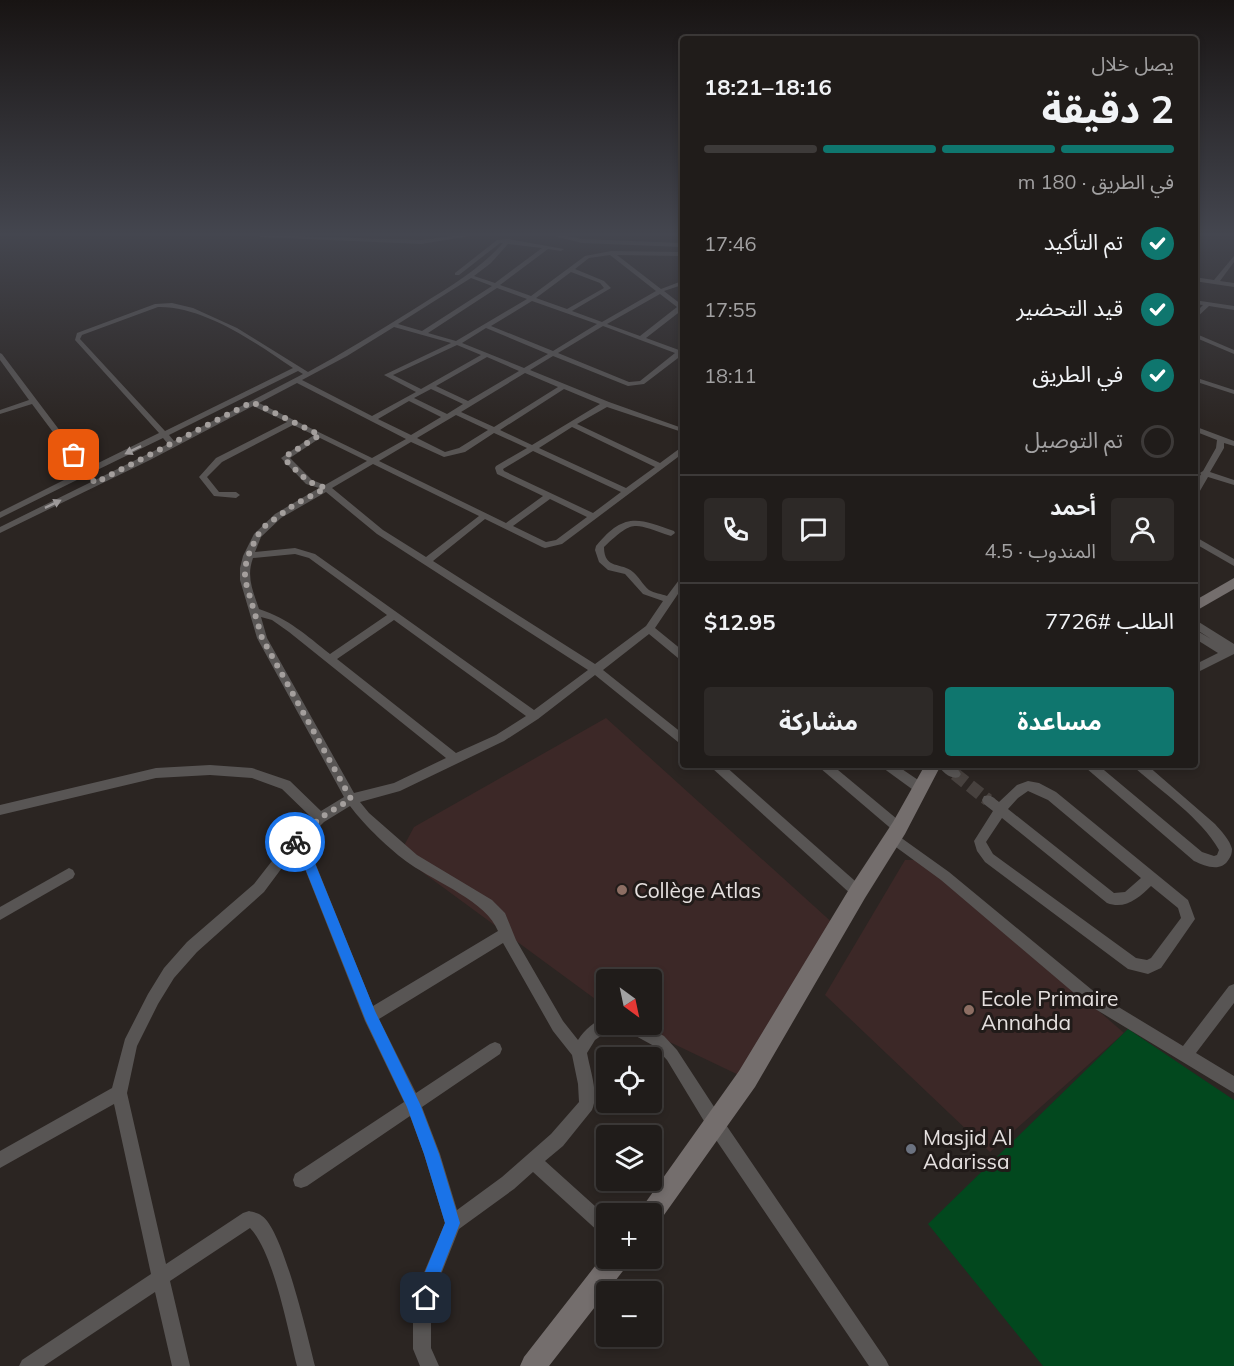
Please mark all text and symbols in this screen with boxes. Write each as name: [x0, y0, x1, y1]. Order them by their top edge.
text: يصل خلال: [1092, 51, 1174, 76]
text: 18:16–18:21: [704, 73, 832, 101]
text: 2 دقيقة: [1042, 84, 1174, 133]
text: في الطريق · 180 m: [1018, 169, 1174, 194]
icon: check: [1141, 227, 1174, 260]
text: تم التأكيد: [1044, 228, 1123, 256]
text: 17:46: [704, 231, 757, 256]
icon: check: [1141, 293, 1174, 326]
text: قيد التحضير: [1017, 294, 1123, 322]
text: 17:55: [704, 297, 757, 322]
icon: check: [1141, 359, 1174, 392]
text: في الطريق: [1032, 360, 1123, 388]
text: 18:11: [704, 363, 757, 388]
text: تم التوصيل: [1025, 426, 1123, 454]
pin: [48, 429, 99, 480]
icon: bag: [57, 438, 90, 471]
one-way arrow: [125, 446, 142, 455]
text: أحمد: [1050, 493, 1096, 521]
button: phone: [704, 498, 767, 561]
button: chat: [782, 498, 845, 561]
button: person: [1111, 498, 1174, 561]
one-way arrow: [44, 499, 61, 509]
text: المندوب · 4.5: [985, 538, 1096, 563]
text: الطلب #7726: [1045, 607, 1174, 635]
text: $12.95: [704, 608, 775, 636]
button: مشاركة: [704, 687, 933, 756]
button: مساعدة: [945, 687, 1174, 756]
courier: [265, 812, 325, 872]
icon: bike: [279, 826, 312, 859]
place label: Collège Atlas: [634, 877, 761, 903]
marker: Collège Atlas: [615, 883, 629, 897]
north arrow: [596, 969, 662, 1035]
map controls: [596, 969, 662, 1347]
place label: Ecole Primaire Annahda: [981, 985, 1118, 1035]
marker: Ecole Primaire Annahda: [962, 1003, 976, 1017]
button: locate: [596, 1047, 662, 1113]
place label: Masjid Al Adarissa: [923, 1124, 1013, 1174]
button: layers: [596, 1125, 662, 1191]
marker: Masjid Al Adarissa: [904, 1142, 918, 1156]
button: +: [596, 1203, 662, 1269]
pin: [400, 1272, 451, 1323]
icon: home: [409, 1281, 442, 1314]
button: −: [596, 1281, 662, 1347]

